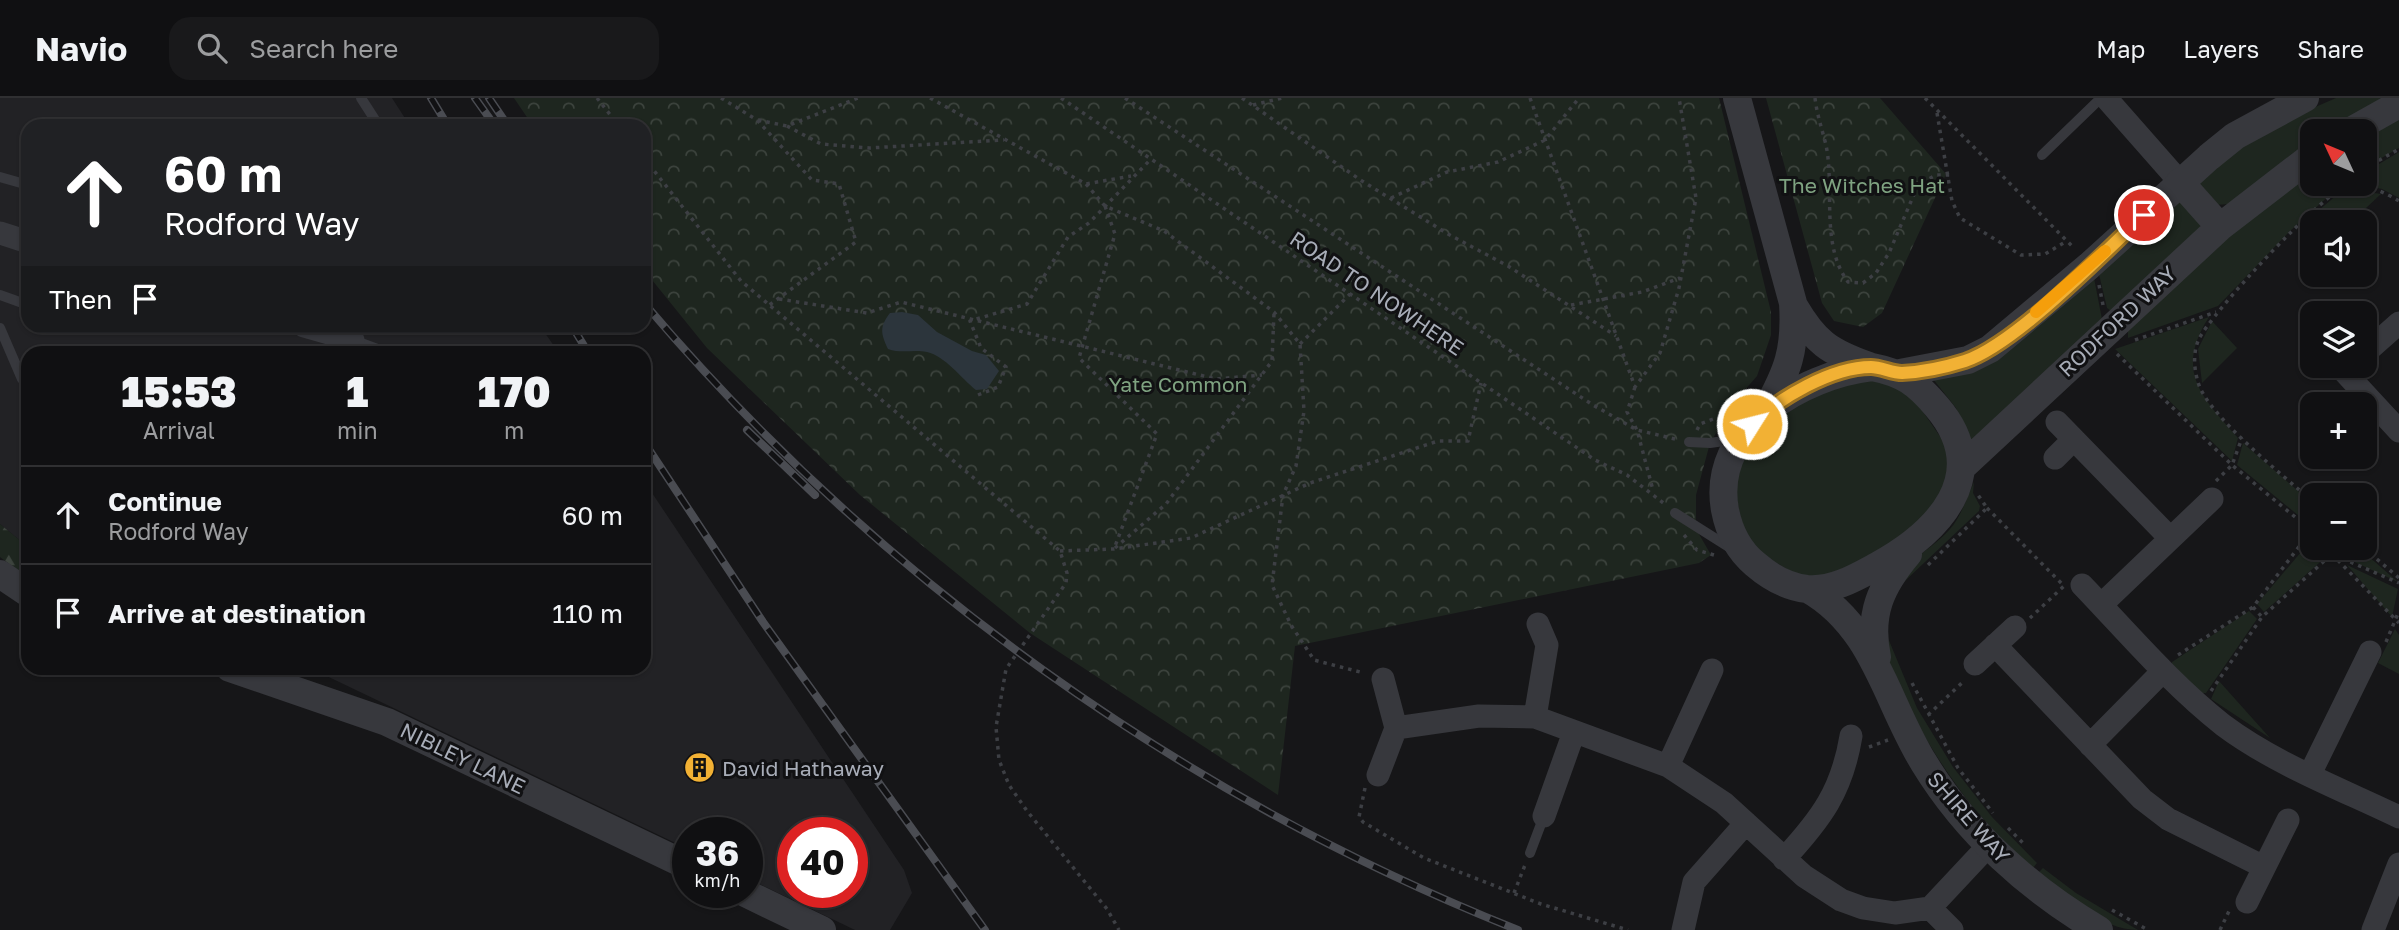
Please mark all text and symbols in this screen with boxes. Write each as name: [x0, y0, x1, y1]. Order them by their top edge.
search box: [169, 17, 659, 80]
text: Navio: [35, 29, 127, 68]
icon: search: [193, 29, 231, 67]
text: Search here: [249, 33, 398, 64]
text: Map: [2096, 34, 2145, 63]
text: Layers: [2183, 34, 2259, 63]
text: Share: [2297, 34, 2364, 63]
north arrow: [2300, 119, 2376, 196]
map controls: [2300, 119, 2377, 560]
text: 60 m: [164, 144, 282, 203]
icon: ahead: [49, 147, 140, 238]
park label: The Witches Hat: [1779, 172, 1945, 198]
pin: [2114, 185, 2174, 245]
icon: arrive: [2125, 196, 2163, 234]
text: Rodford Way: [164, 204, 360, 242]
button: sound: [2300, 210, 2377, 287]
street label: ROAD TO NOWHERE: [1285, 225, 1469, 361]
street label: RODFORD WAY: [2053, 260, 2181, 382]
icon: arrive: [126, 280, 164, 318]
text: Then: [49, 284, 112, 315]
button: layers: [2300, 301, 2377, 378]
text: 15:53: [121, 366, 237, 416]
text: 1: [346, 366, 368, 416]
text: 170: [478, 366, 551, 416]
park label: Yate Common: [1109, 371, 1247, 397]
position arrow: [1715, 387, 1789, 461]
button: +: [2300, 392, 2377, 469]
text: Arrival: [143, 416, 215, 444]
text: min: [337, 416, 378, 444]
text: m: [504, 416, 524, 444]
button: −: [2300, 483, 2377, 560]
text: Continue: [108, 486, 222, 517]
icon: ahead: [49, 496, 87, 534]
text: 60 m: [562, 500, 623, 531]
text: Rodford Way: [108, 517, 249, 545]
icon: arrive: [49, 594, 87, 632]
text: Arrive at destination: [108, 598, 366, 629]
text: 110 m: [552, 598, 623, 629]
street label: NIBLEY LANE: [396, 717, 530, 799]
building icon: David Hathaway: [682, 751, 716, 785]
place label: David Hathaway: [722, 755, 884, 781]
street label: SHIRE WAY: [1922, 766, 2016, 868]
speed limit sign: 40: [777, 817, 868, 908]
text: 36: [696, 832, 739, 874]
text: km/h: [695, 869, 740, 891]

